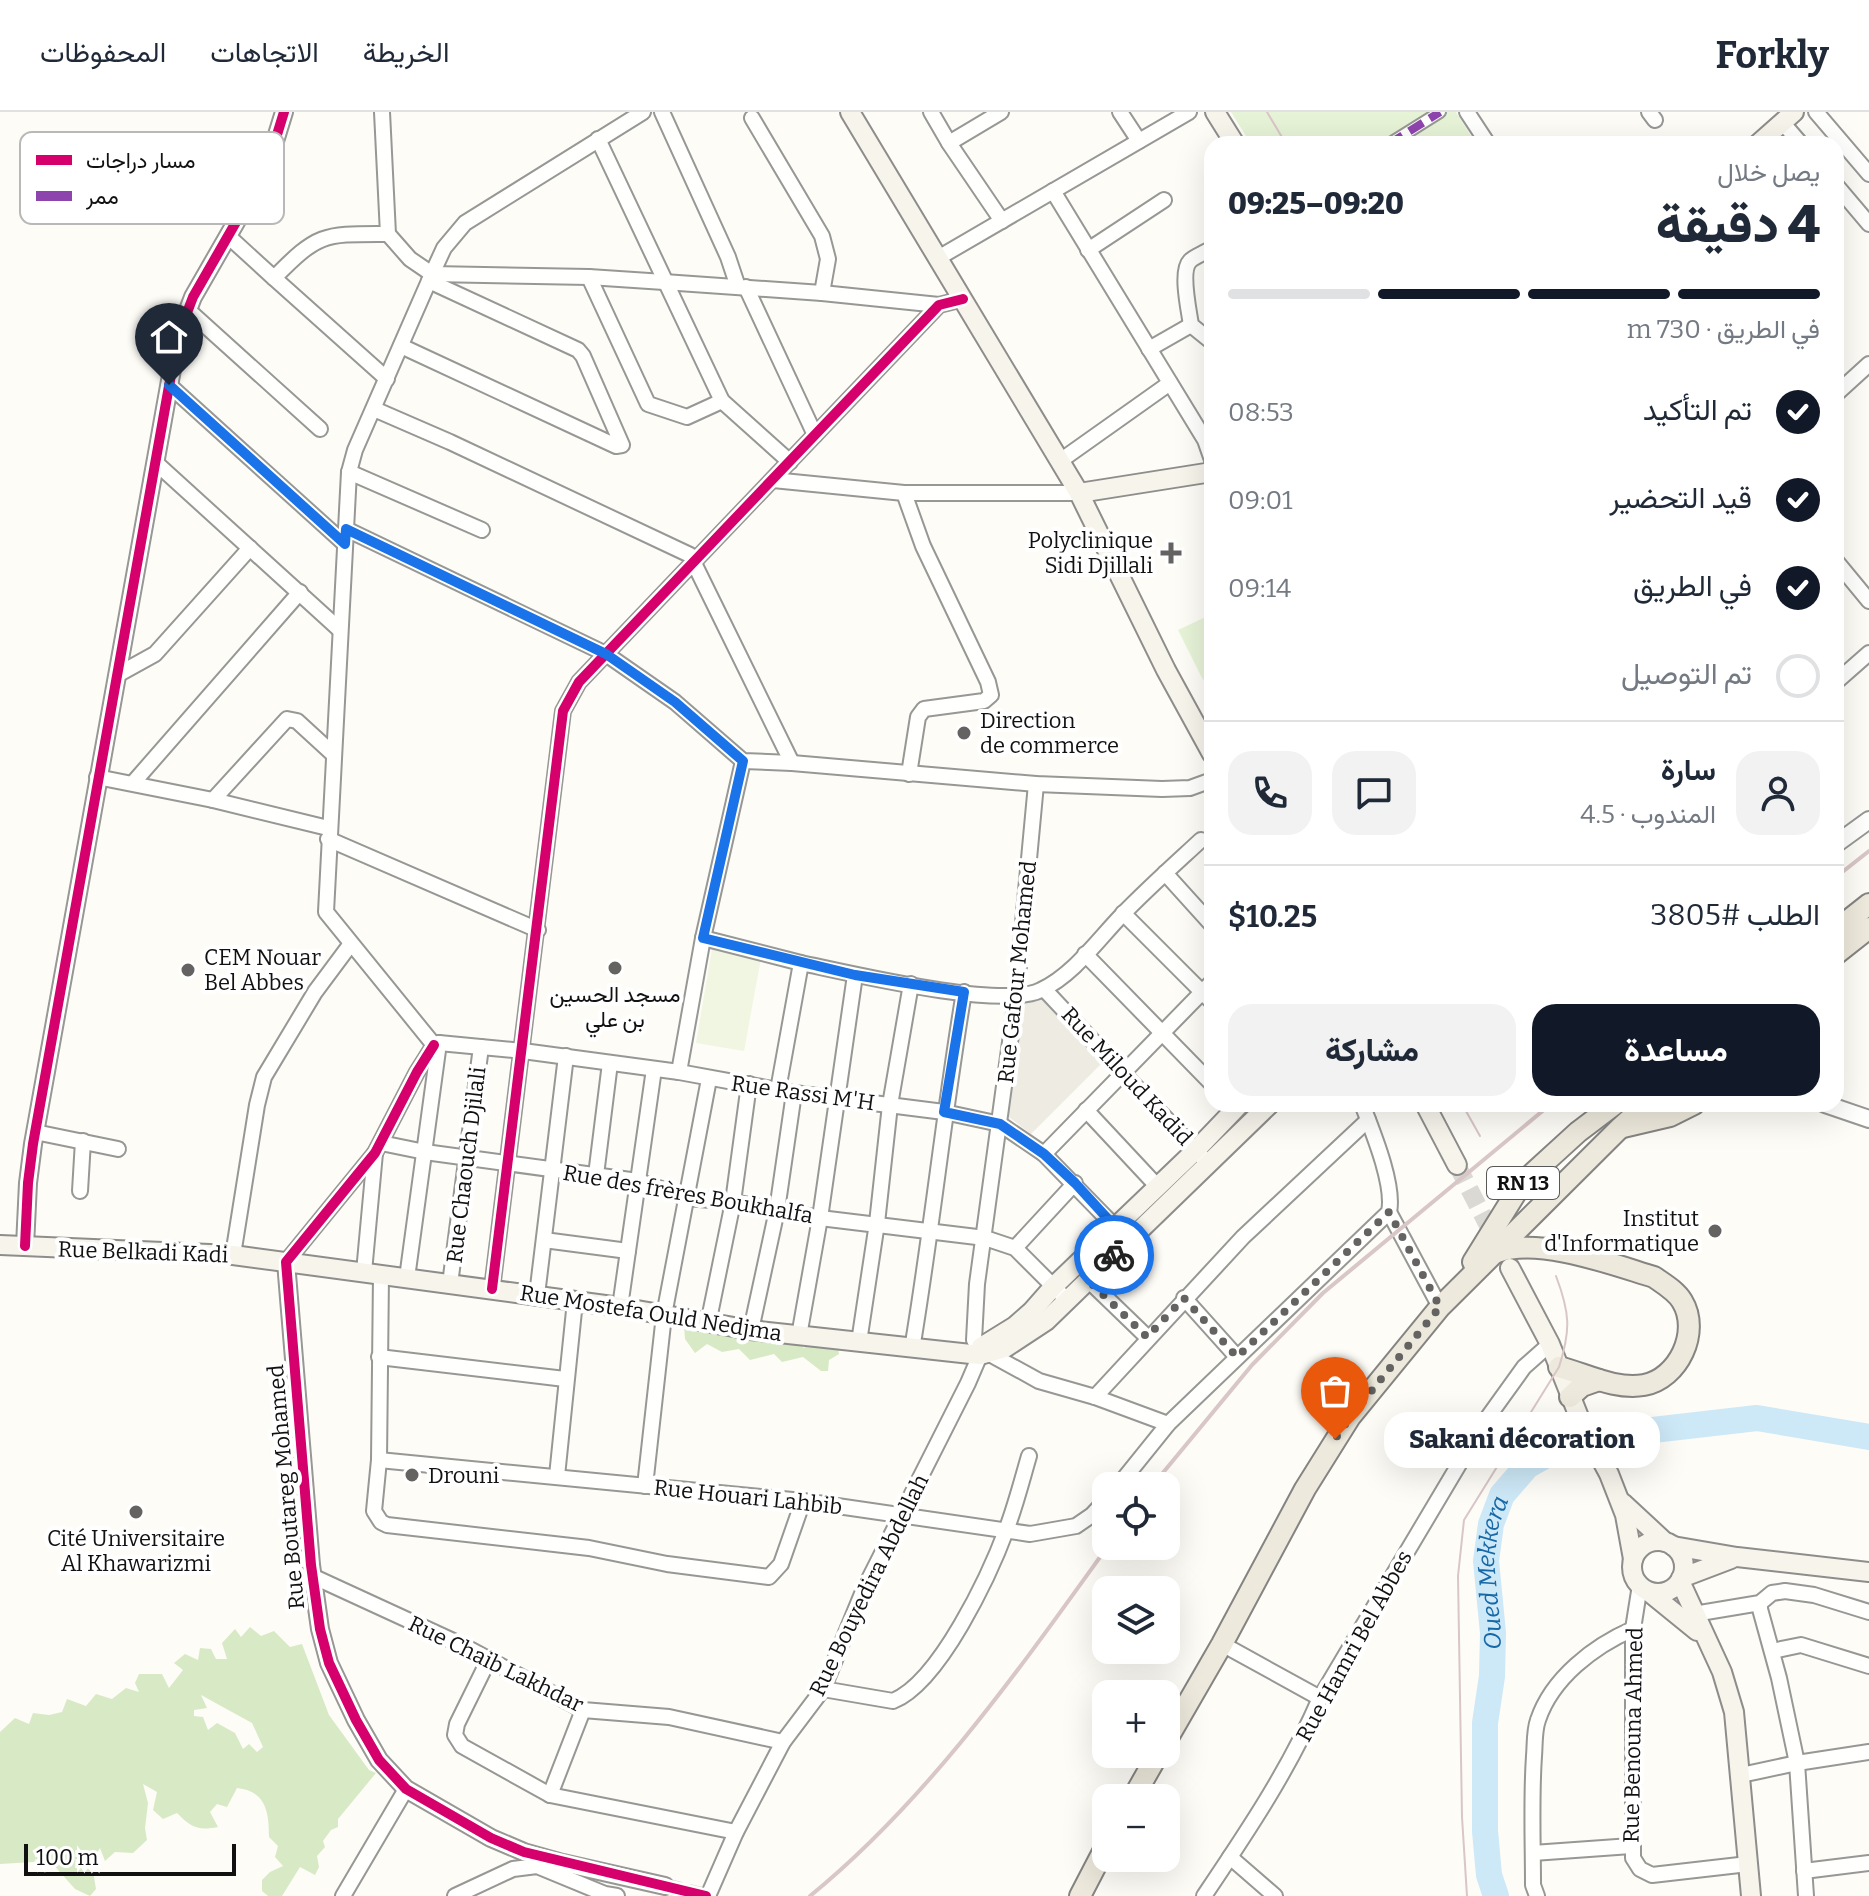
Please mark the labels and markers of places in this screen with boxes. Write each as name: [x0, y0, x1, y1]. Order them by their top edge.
pin: [135, 303, 203, 385]
place label: Polyclinique Sidi Djillali: [1028, 527, 1153, 579]
marker: Polyclinique Sidi Djillali: [1160, 542, 1182, 564]
place label: Direction de commerce: [980, 707, 1119, 759]
marker: Direction de commerce: [955, 724, 973, 742]
place label: CEM Nouar Bel Abbes: [204, 944, 321, 996]
marker: مسجد الحسين بن علي: [606, 959, 624, 977]
marker: CEM Nouar Bel Abbes: [179, 961, 197, 979]
place label: مسجد الحسين بن علي: [549, 981, 681, 1038]
place label: Institut d'Informatique: [1544, 1205, 1699, 1257]
marker: Institut d'Informatique: [1706, 1222, 1724, 1240]
pin: [1301, 1357, 1369, 1439]
callout: Sakani décoration: [1383, 1411, 1659, 1467]
place label: Drouni: [428, 1462, 500, 1489]
marker: Drouni: [403, 1466, 421, 1484]
marker: Cité Universitaire Al Khawarizmi: [127, 1503, 145, 1521]
place label: Cité Universitaire Al Khawarizmi: [47, 1525, 225, 1577]

